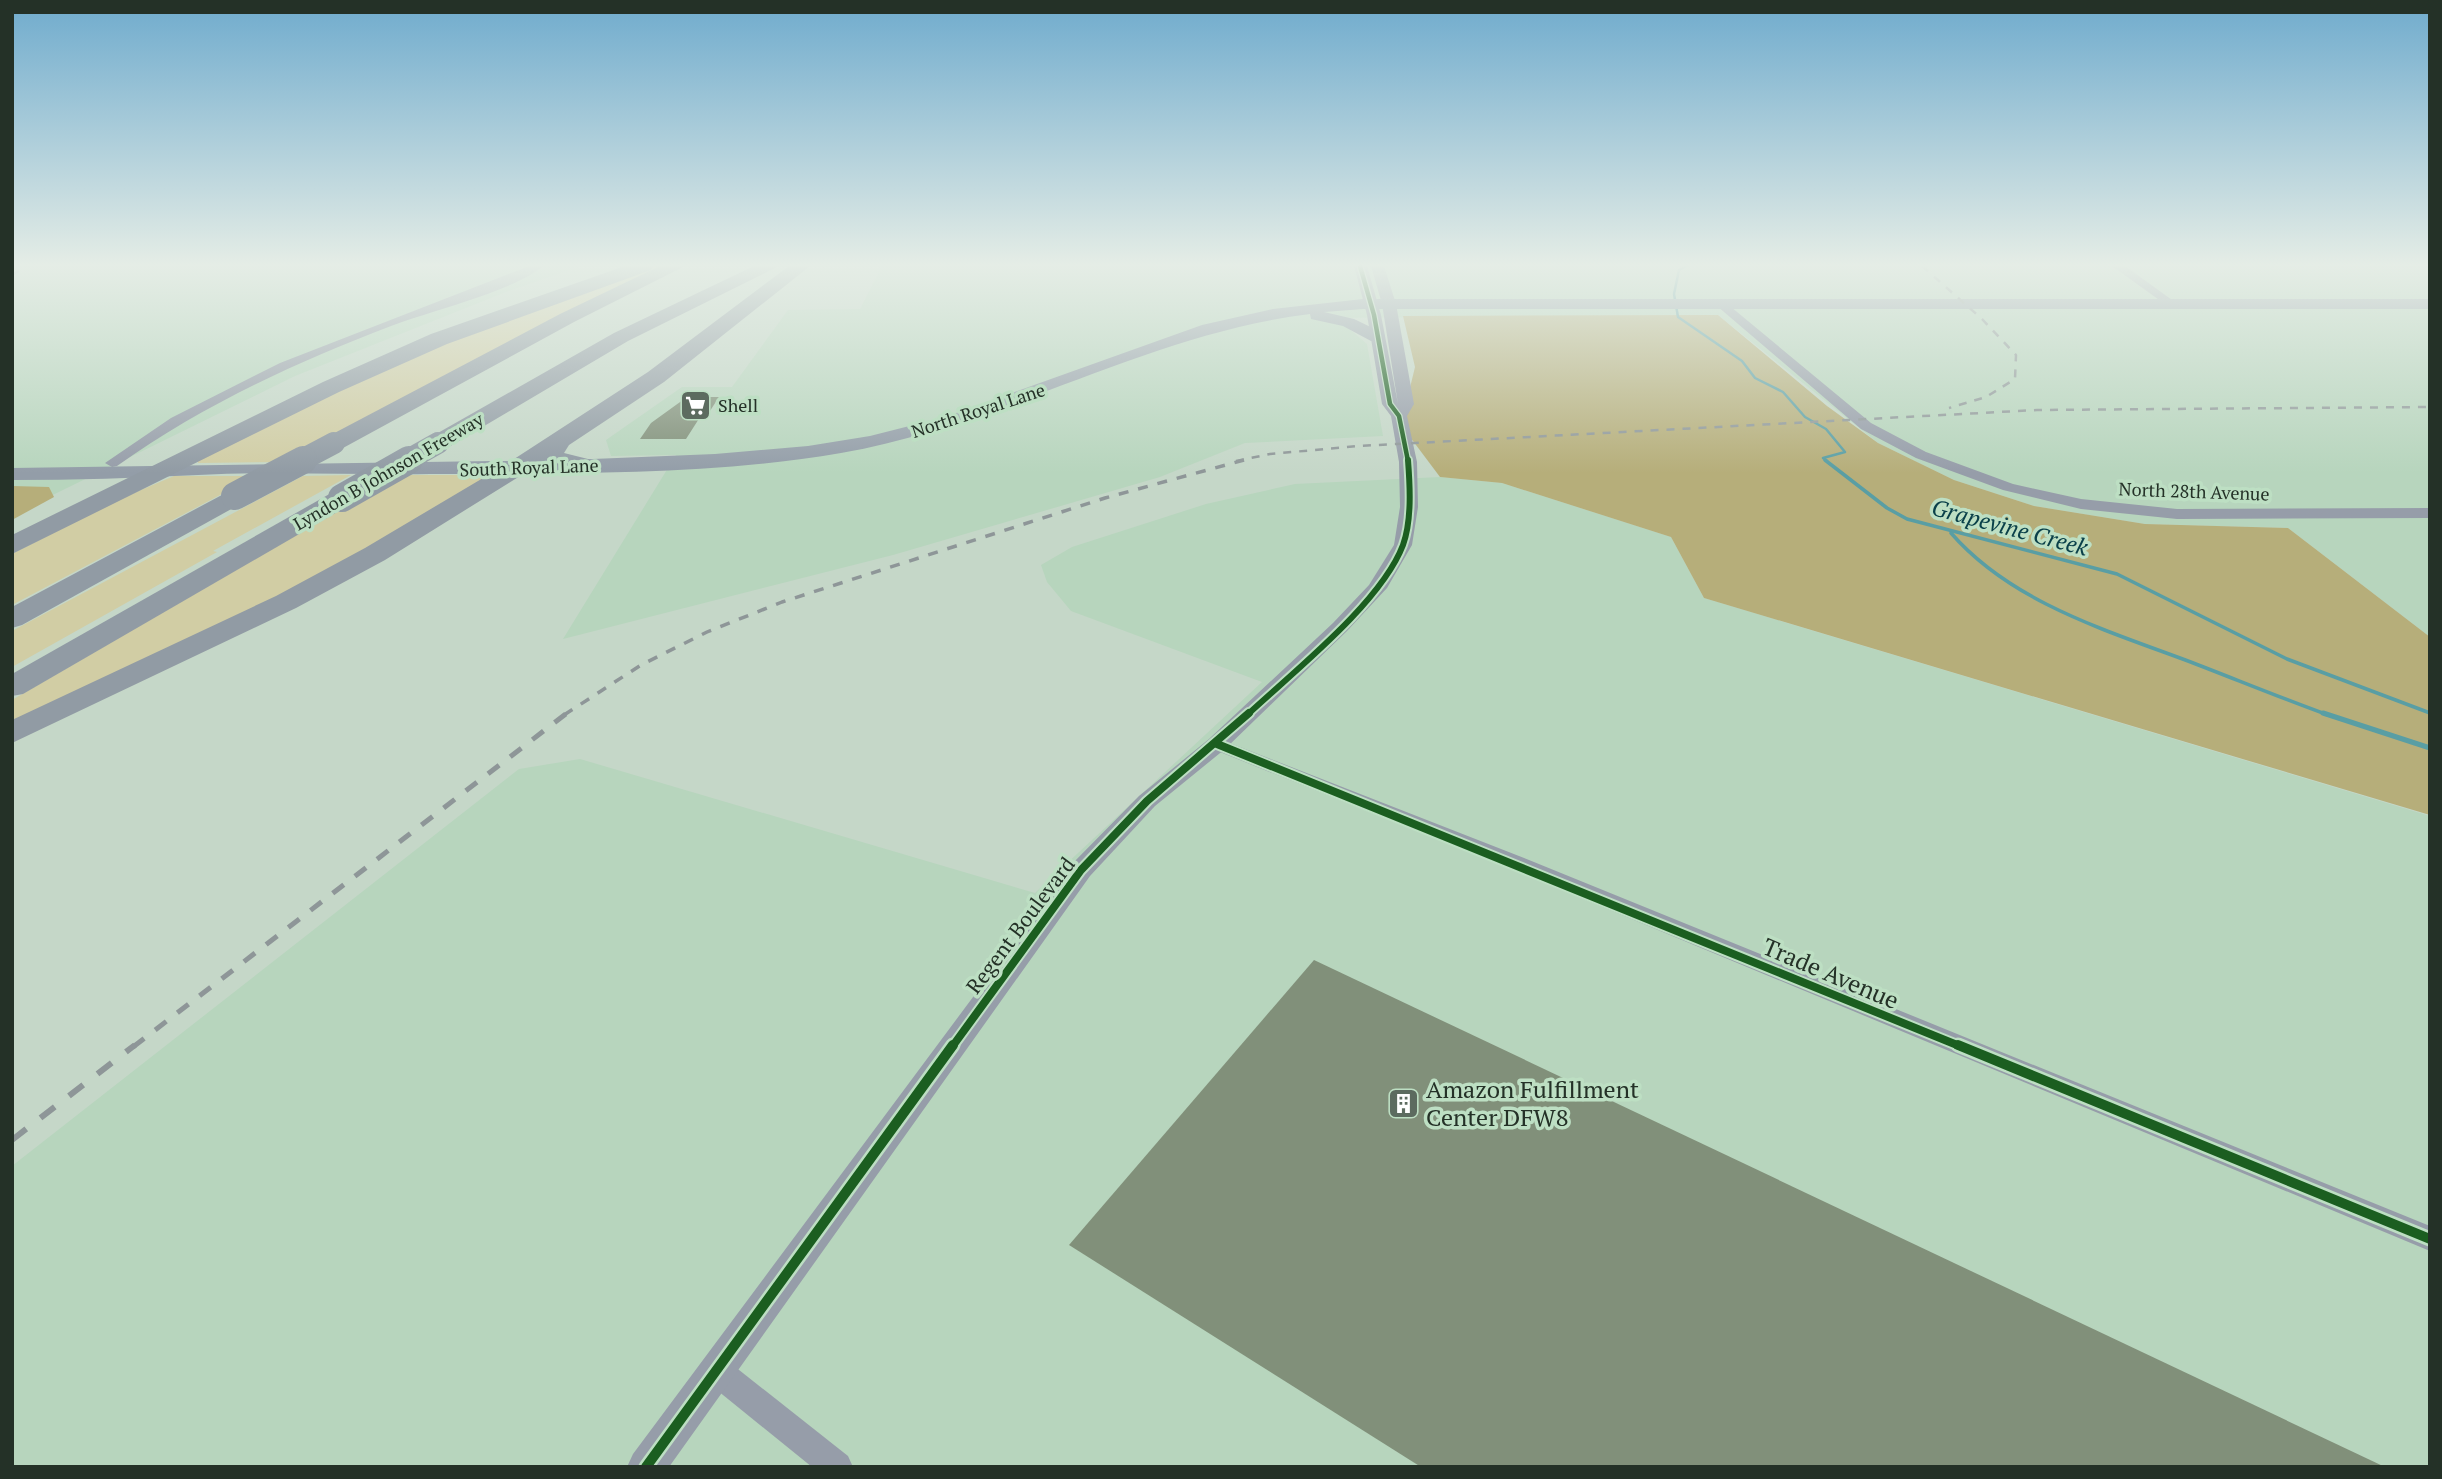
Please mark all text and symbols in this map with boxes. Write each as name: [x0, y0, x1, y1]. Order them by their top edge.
street label: North Royal Lane: [908, 377, 1048, 443]
supermarket icon: Shell: [678, 388, 712, 422]
place label: Shell: [718, 393, 758, 417]
street label: Lyndon B Johnson Freeway: [289, 406, 488, 535]
street label: South Royal Lane: [459, 453, 599, 481]
street label: North 28th Avenue: [2118, 476, 2270, 506]
water label: Grapevine Creek: [1928, 491, 2092, 563]
street label: Regent Boulevard: [959, 851, 1081, 999]
street label: Trade Avenue: [1758, 930, 1904, 1016]
place label: Amazon Fulfillment Center DFW8: [1426, 1073, 1639, 1133]
building icon: Amazon Fulfillment Center DFW8: [1386, 1086, 1420, 1120]

